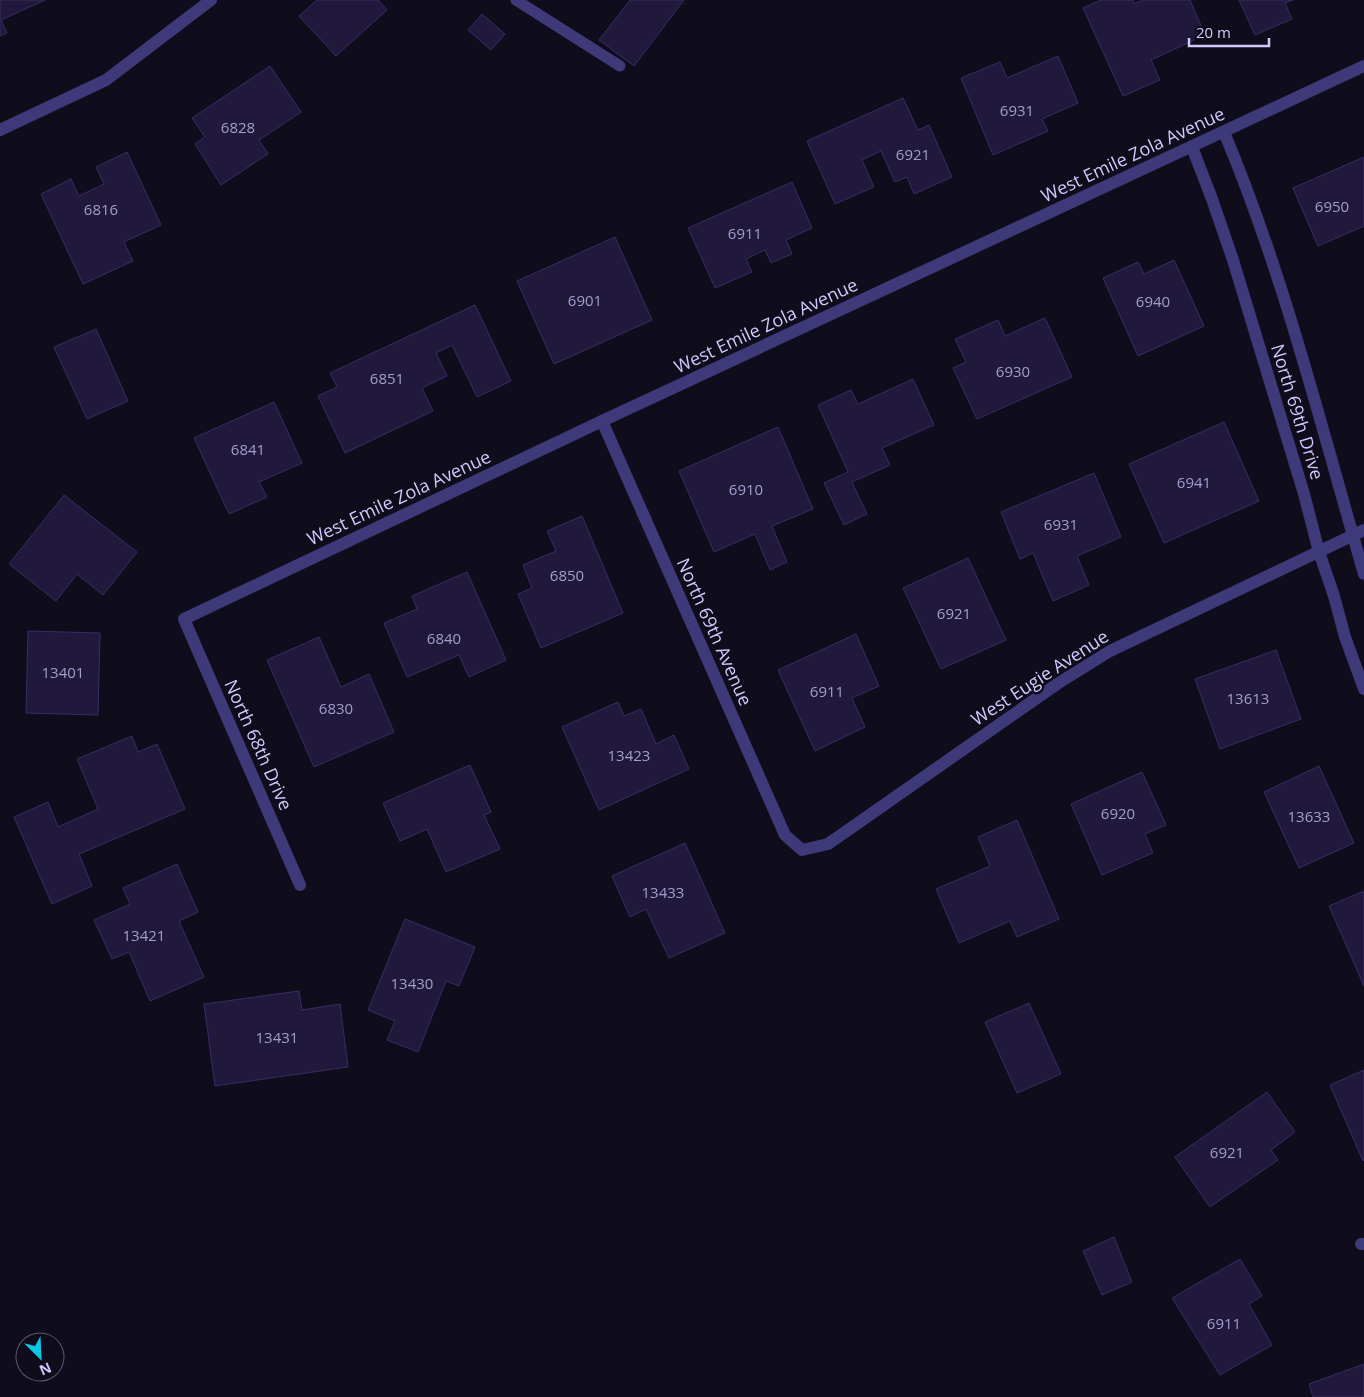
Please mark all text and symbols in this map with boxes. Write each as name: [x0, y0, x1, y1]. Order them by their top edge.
scale bar: [1189, 15, 1269, 47]
text: 20 m: [1196, 22, 1231, 42]
house number: 6931: [1000, 100, 1034, 120]
street label: West Emile Zola Avenue: [1037, 101, 1228, 207]
house number: 6828: [221, 117, 255, 137]
house number: 6921: [896, 144, 930, 164]
house number: 6950: [1315, 196, 1349, 216]
house number: 6816: [84, 199, 118, 219]
house number: 6911: [728, 223, 762, 243]
street label: West Emile Zola Avenue: [670, 272, 861, 378]
house number: 6901: [568, 290, 602, 310]
house number: 6940: [1136, 291, 1170, 311]
street label: North 69th Drive: [1266, 341, 1330, 482]
house number: 6930: [996, 361, 1030, 381]
house number: 6851: [370, 368, 404, 388]
house number: 6841: [231, 439, 265, 459]
street label: West Emile Zola Avenue: [303, 444, 494, 550]
house number: 6941: [1177, 472, 1211, 492]
house number: 6910: [729, 479, 763, 499]
house number: 6931: [1044, 514, 1078, 534]
street label: North 69th Avenue: [672, 554, 758, 709]
house number: 6850: [550, 565, 584, 585]
house number: 6921: [937, 603, 971, 623]
street label: West Eugie Avenue: [966, 624, 1113, 731]
house number: 6840: [427, 628, 461, 648]
house number: 13401: [42, 662, 84, 682]
street label: North 68th Drive: [219, 675, 298, 814]
house number: 6911: [810, 681, 844, 701]
house number: 13613: [1227, 688, 1269, 708]
house number: 6830: [319, 698, 353, 718]
house number: 13423: [608, 745, 650, 765]
house number: 6920: [1101, 803, 1135, 823]
house number: 13633: [1288, 806, 1330, 826]
house number: 13433: [642, 882, 684, 902]
house number: 13421: [123, 925, 165, 945]
house number: 13430: [391, 973, 433, 993]
house number: 13431: [256, 1027, 298, 1047]
house number: 6921: [1210, 1142, 1244, 1162]
house number: 6911: [1207, 1313, 1241, 1333]
north arrow: [15, 1332, 65, 1382]
text: N: [36, 1358, 55, 1380]

